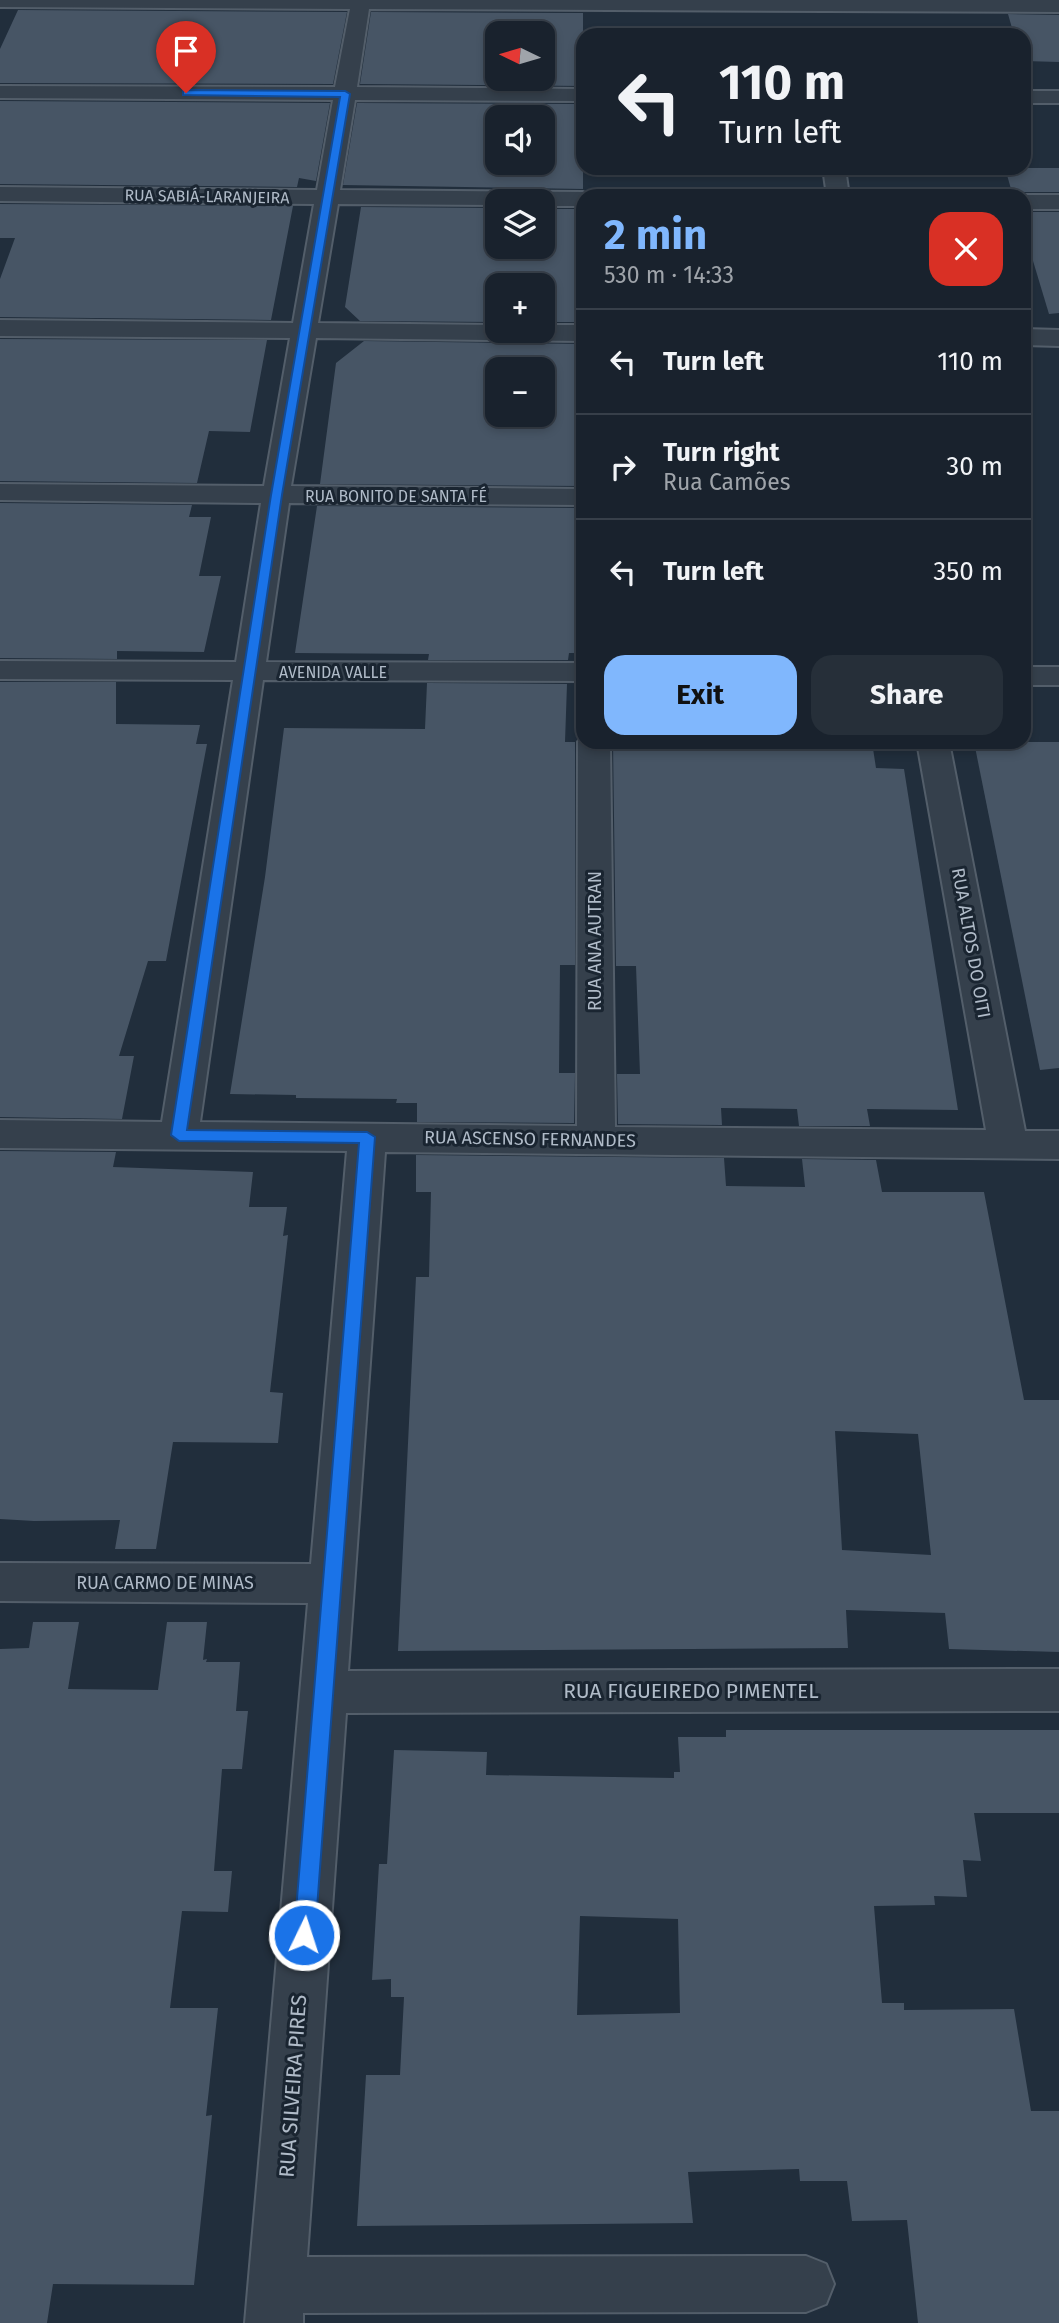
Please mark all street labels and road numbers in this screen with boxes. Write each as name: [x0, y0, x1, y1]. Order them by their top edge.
street label: RUA SABIÁ-LARANJEIRA: [124, 185, 291, 207]
street label: RUA BONITO DE SANTA FÉ: [305, 486, 487, 506]
street label: AVENIDA VALLE: [279, 663, 387, 682]
street label: RUA ALTOS DO OITI: [947, 866, 995, 1020]
street label: RUA ANA AUTRAN: [584, 871, 606, 1011]
street label: RUA ASCENSO FERNANDES: [424, 1126, 636, 1152]
street label: RUA CARMO DE MINAS: [76, 1572, 254, 1594]
street label: RUA FIGUEIREDO PIMENTEL: [563, 1678, 819, 1704]
street label: RUA SILVEIRA PIRES: [274, 1994, 312, 2178]

